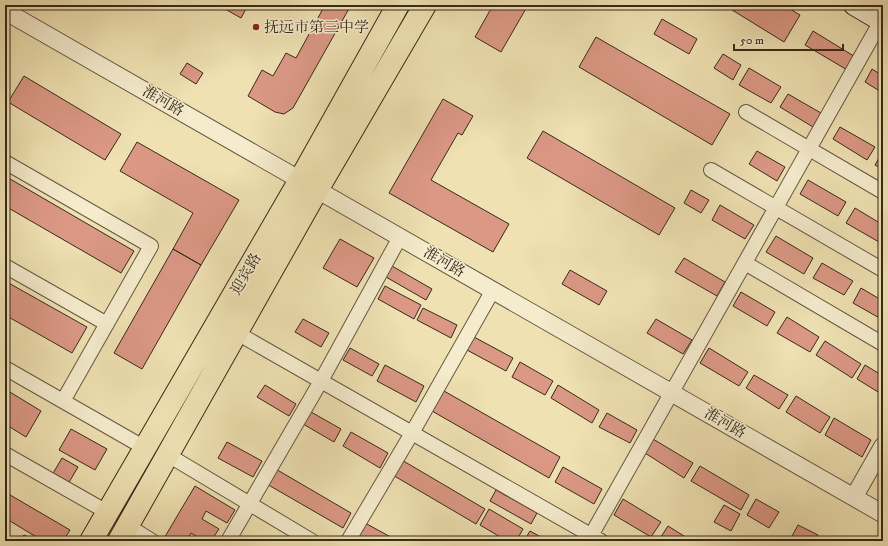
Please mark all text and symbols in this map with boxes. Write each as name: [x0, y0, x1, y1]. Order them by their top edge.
place label: 抚远市第三中学: [264, 18, 369, 37]
marker: 抚远市第三中学: [251, 22, 261, 32]
scale bar: [734, 26, 843, 52]
text: 50 m: [740, 33, 764, 48]
street label: 淮河路: [139, 82, 187, 120]
street label: 淮河路: [420, 243, 468, 281]
street label: 迎宾路: [227, 250, 265, 298]
street label: 淮河路: [701, 404, 749, 442]

